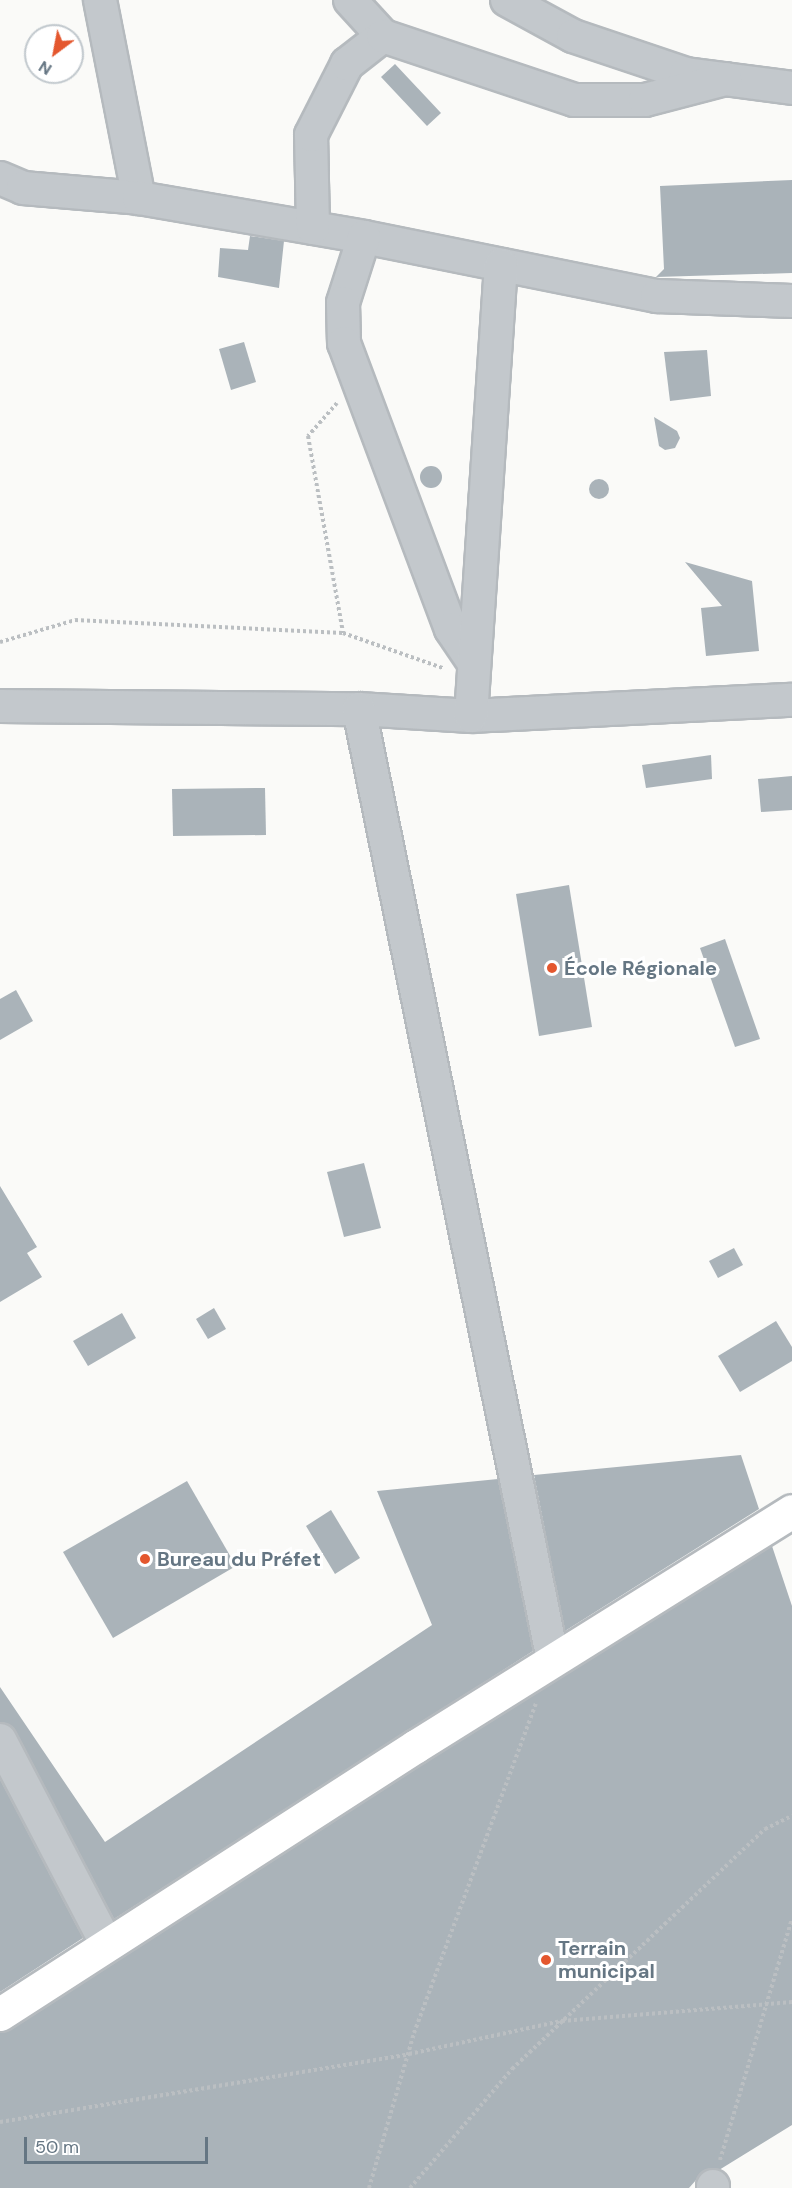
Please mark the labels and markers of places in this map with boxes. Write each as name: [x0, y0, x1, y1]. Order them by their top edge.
place label: École Régionale: [564, 956, 717, 980]
marker: École Régionale: [545, 961, 559, 975]
place label: Bureau du Préfet: [157, 1547, 321, 1571]
marker: Bureau du Préfet: [138, 1552, 152, 1566]
place label: Terrain municipal: [558, 1936, 655, 1983]
marker: Terrain municipal: [539, 1953, 553, 1967]

